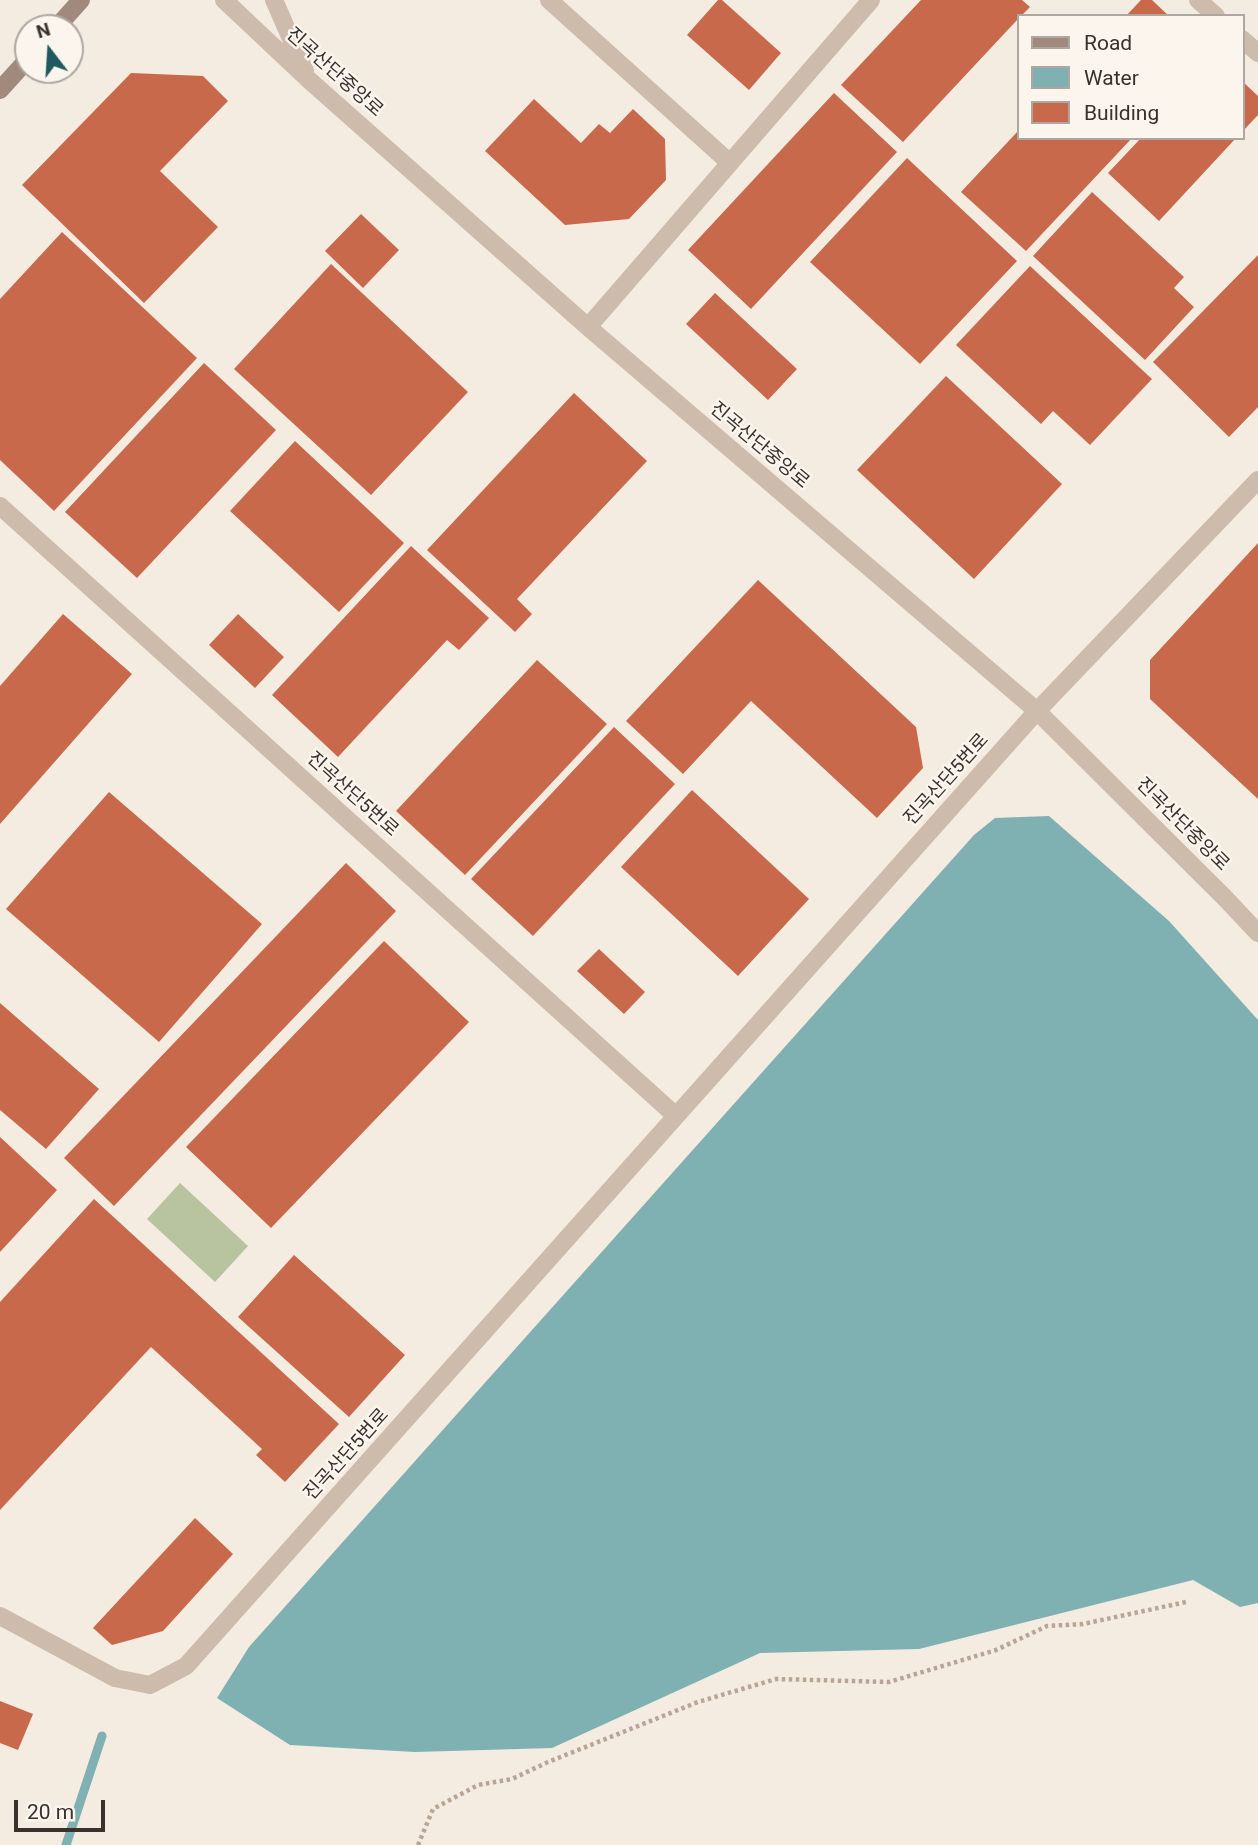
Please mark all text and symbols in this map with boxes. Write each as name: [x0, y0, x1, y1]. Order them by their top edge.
north arrow: [14, 14, 84, 84]
legend: [1016, 14, 1244, 140]
text: N: [34, 17, 53, 43]
street label: 진곡산단중앙로: [281, 24, 387, 122]
text: Road: [1084, 31, 1132, 55]
text: Water: [1084, 66, 1139, 90]
text: Building: [1084, 101, 1159, 125]
street label: 진곡산단중앙로: [705, 398, 813, 494]
street label: 진곡산단5번로: [900, 729, 994, 831]
street label: 진곡산단5번로: [301, 748, 403, 842]
street label: 진곡산단중앙로: [1131, 774, 1233, 876]
street label: 진곡산단5번로: [300, 1404, 394, 1506]
scale bar: [18, 1786, 108, 1830]
text: 20 m: [27, 1800, 74, 1824]

